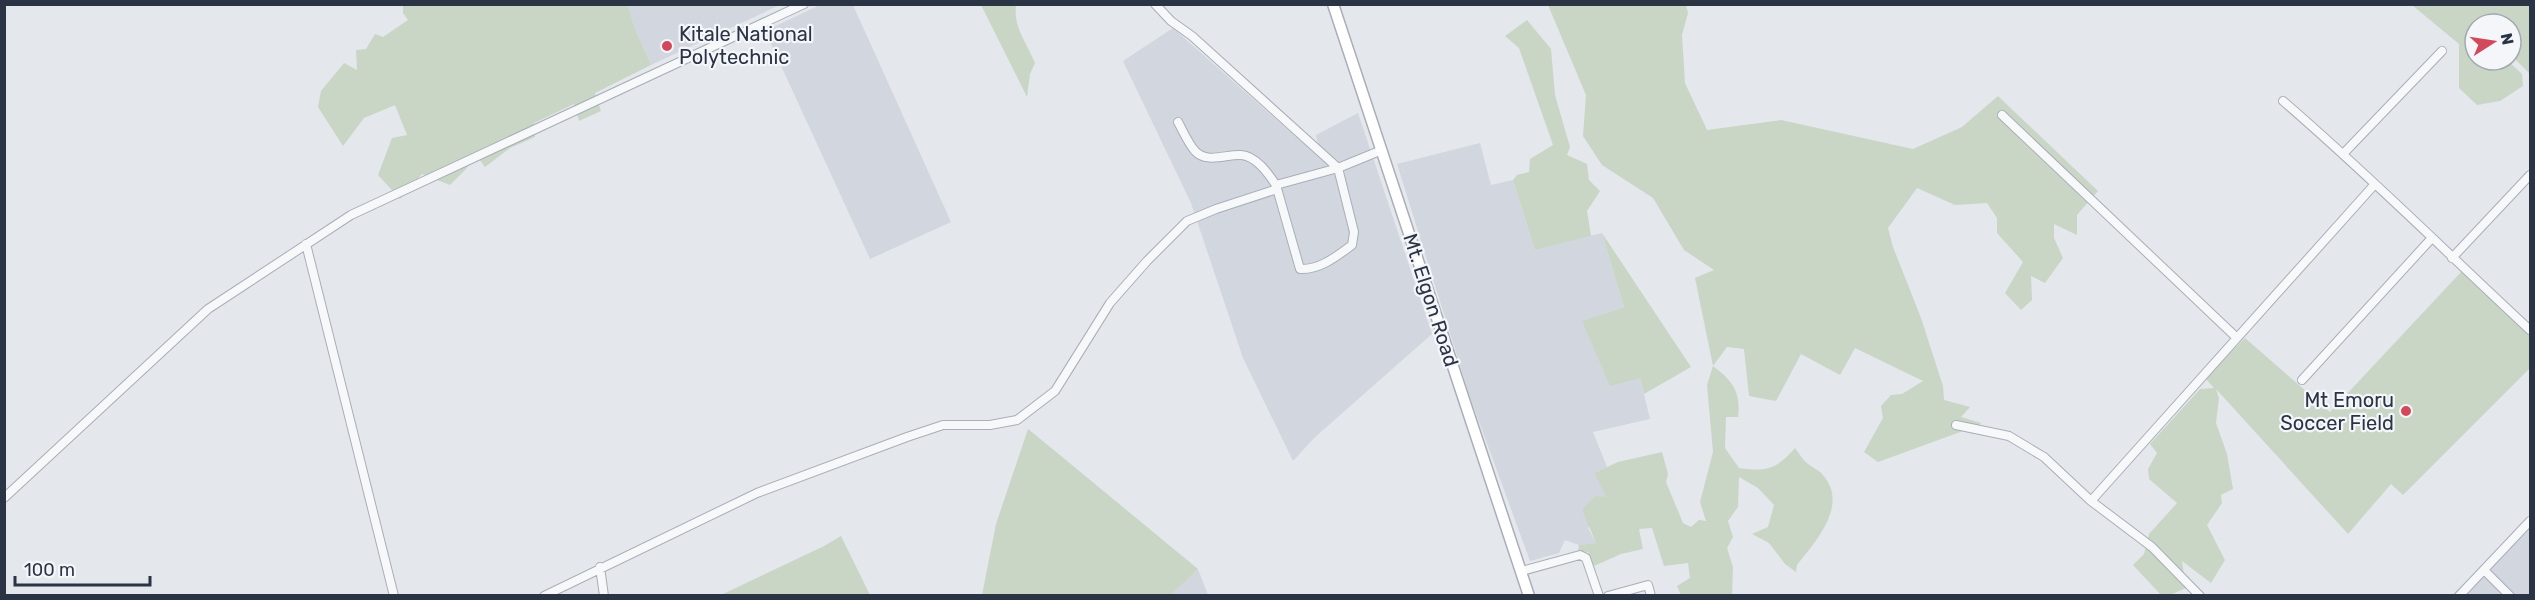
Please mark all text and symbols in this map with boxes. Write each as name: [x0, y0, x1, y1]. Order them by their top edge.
north arrow: [2463, 12, 2523, 72]
place label: Kitale National Polytechnic: [679, 22, 813, 69]
text: N: [2497, 31, 2518, 47]
marker: Kitale National Polytechnic: [660, 39, 674, 53]
street label: Mt. Elgon Road: [1398, 230, 1464, 370]
place label: Mt Emoru Soccer Field: [2280, 388, 2394, 435]
marker: Mt Emoru Soccer Field: [2399, 404, 2413, 418]
scale bar: [15, 549, 150, 587]
text: 100 m: [24, 559, 75, 581]

